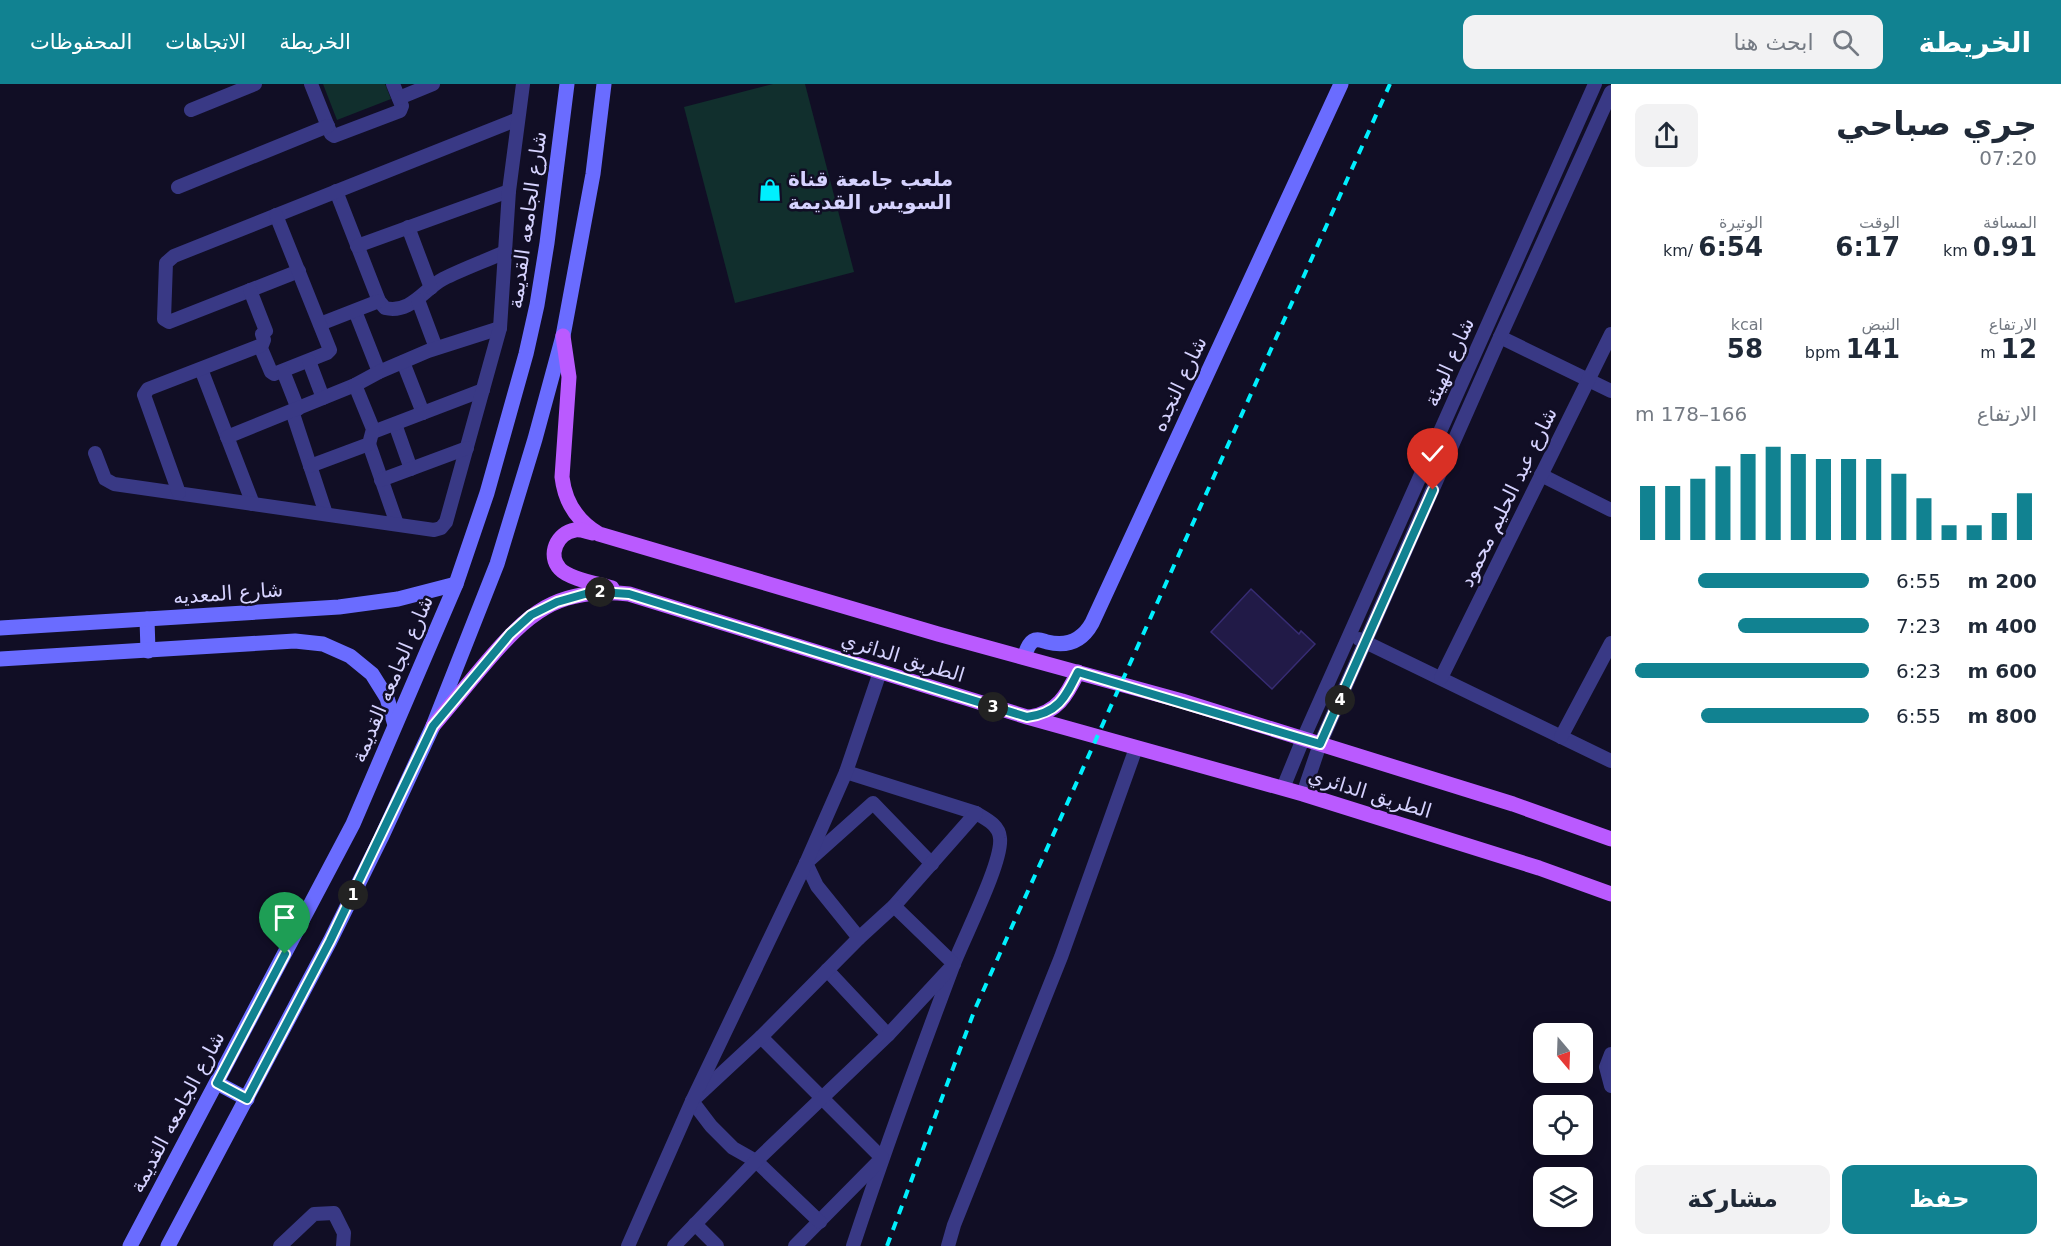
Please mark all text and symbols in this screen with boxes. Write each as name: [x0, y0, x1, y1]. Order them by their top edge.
search box: [1463, 15, 1883, 69]
icon: search: [1829, 26, 1862, 59]
text: الخريطة: [1919, 26, 2031, 59]
text: المحفوظات: [30, 30, 132, 54]
text: الاتجاهات: [165, 30, 246, 54]
text: الخريطة: [279, 30, 351, 54]
text: ابحث هنا: [1734, 30, 1814, 55]
button: share: [1635, 104, 1698, 167]
text: جري صباحي: [1836, 104, 2037, 143]
street label: شارع الجامعه القديمة: [503, 130, 551, 310]
text: 07:20: [1979, 146, 2037, 170]
place label: ملعب جامعة قناة السويس القديمة: [788, 167, 953, 214]
shop icon: ملعب جامعة قناة السويس القديمة: [757, 177, 783, 203]
text: الوتيرة: [1719, 213, 1763, 232]
text: الوقت: [1859, 213, 1900, 232]
text: المسافة: [1983, 213, 2037, 232]
text: 6:54: [1698, 232, 1763, 262]
text: 6:17: [1835, 232, 1900, 262]
text: 0.91: [1973, 232, 2037, 262]
text: /km: [1663, 241, 1698, 260]
text: km: [1943, 241, 1973, 260]
street label: شارع الهيئة: [1419, 314, 1479, 410]
text: kcal: [1731, 315, 1763, 334]
text: النبض: [1861, 315, 1900, 334]
text: الارتفاع: [1989, 315, 2037, 334]
street label: شارع النجده: [1146, 333, 1212, 435]
text: 58: [1727, 334, 1763, 364]
text: 141: [1846, 334, 1900, 364]
text: 12: [2001, 334, 2037, 364]
text: bpm: [1805, 343, 1846, 362]
text: m: [1980, 343, 2001, 362]
text: 166–178 m: [1635, 402, 1747, 426]
text: الارتفاع: [1977, 402, 2037, 426]
street label: شارع عبد الحليم محمود: [1454, 403, 1562, 591]
pin: [1407, 428, 1458, 490]
icon: check: [1416, 437, 1449, 470]
text: 6:55: [1896, 569, 1941, 593]
text: 200 m: [1967, 569, 2037, 593]
street label: شارع المعديه: [172, 577, 284, 609]
pin: 2: [585, 577, 615, 607]
text: 2: [594, 582, 606, 601]
street label: شارع الجامعه القديمة: [346, 592, 438, 766]
text: 7:23: [1896, 614, 1941, 638]
text: 400 m: [1967, 614, 2037, 638]
street label: الطريق الدائري: [838, 627, 968, 688]
text: 6:23: [1896, 659, 1941, 683]
text: 600 m: [1967, 659, 2037, 683]
pin: 4: [1325, 685, 1355, 715]
text: 4: [1334, 690, 1346, 709]
pin: 3: [978, 692, 1008, 722]
text: 3: [987, 697, 999, 716]
text: 6:55: [1896, 704, 1941, 728]
text: 800 m: [1967, 704, 2037, 728]
street label: الطريق الدائري: [1305, 763, 1435, 824]
pin: 1: [338, 880, 368, 910]
text: 1: [347, 885, 359, 904]
pin: [259, 892, 310, 954]
icon: arrive: [268, 901, 301, 934]
north arrow: [1533, 1023, 1593, 1083]
map controls: [1533, 1023, 1593, 1227]
street label: شارع الجامعه القديمة: [124, 1027, 230, 1197]
button: locate: [1533, 1095, 1593, 1155]
button: مشاركة: [1635, 1165, 1830, 1234]
button: حفظ: [1842, 1165, 2037, 1234]
button: layers: [1533, 1167, 1593, 1227]

